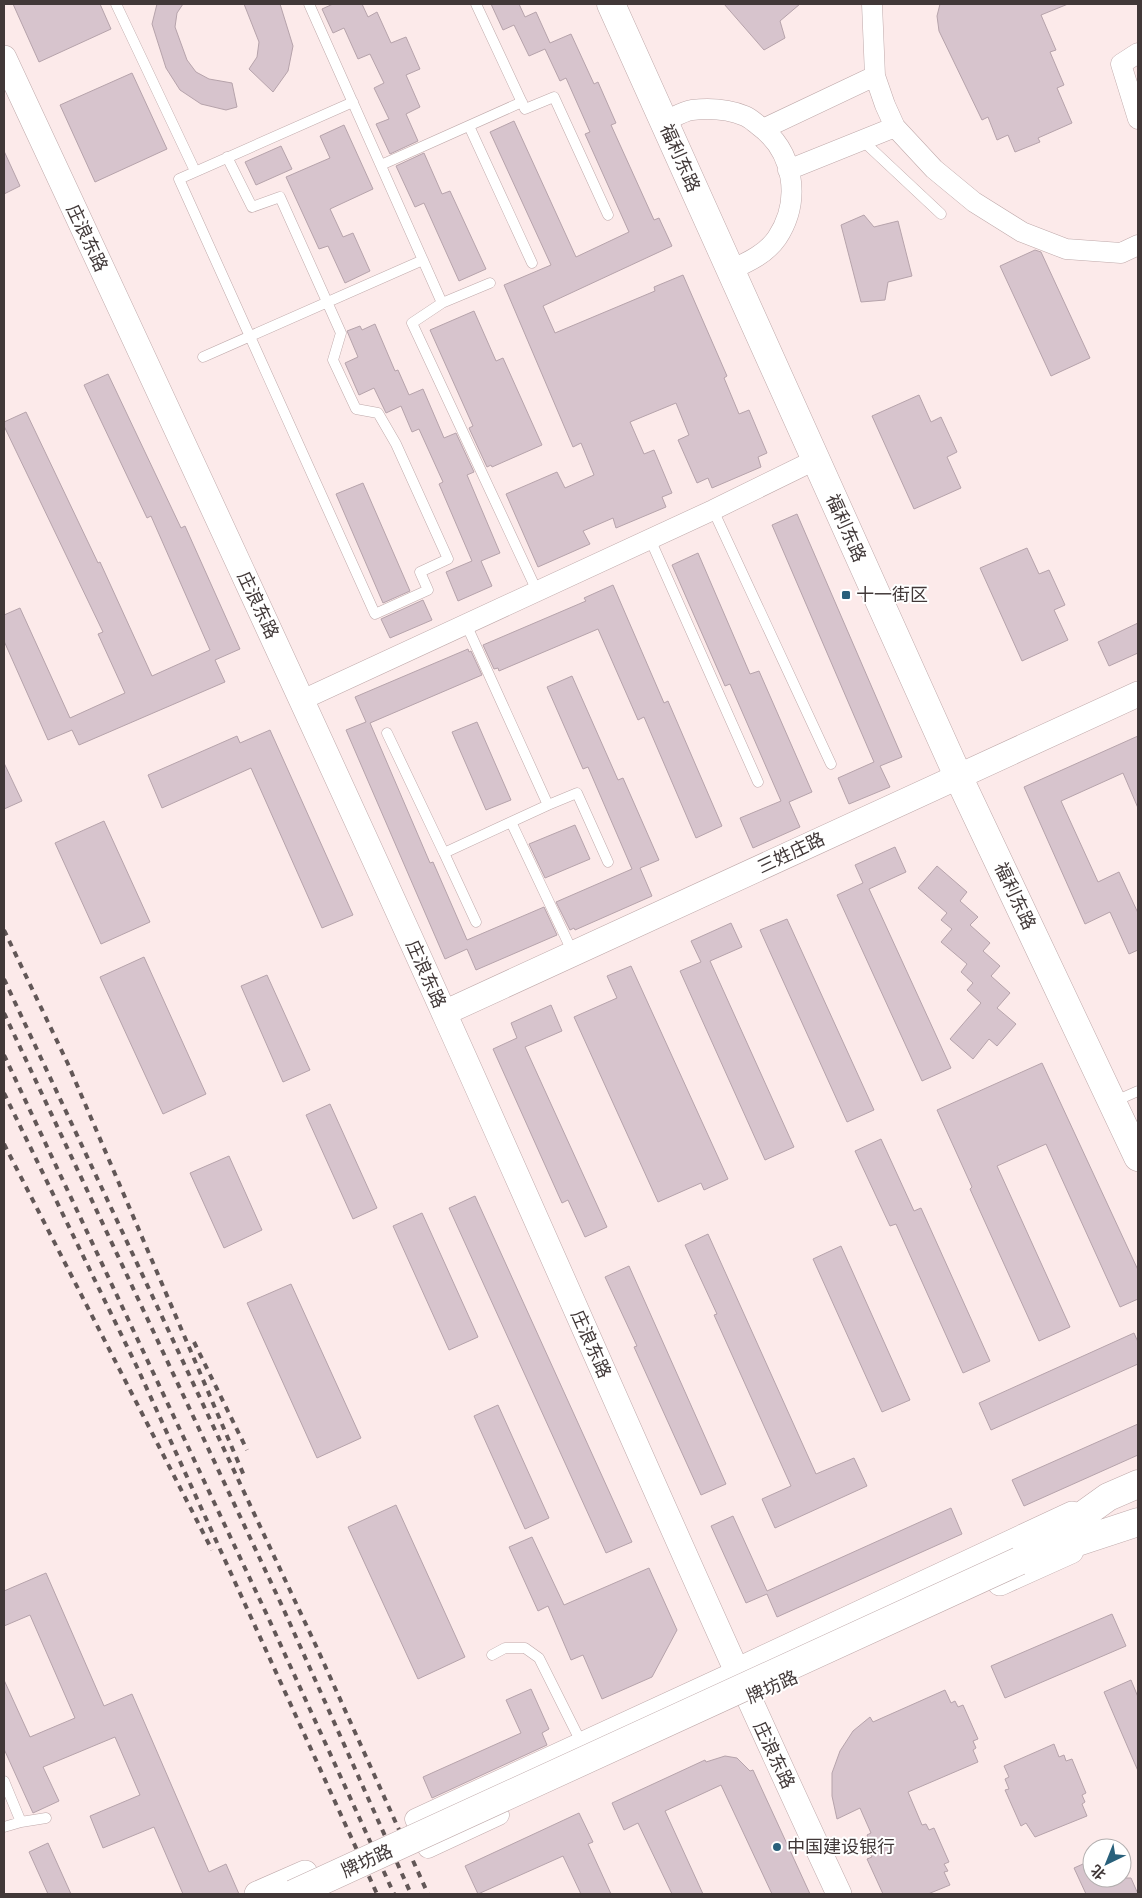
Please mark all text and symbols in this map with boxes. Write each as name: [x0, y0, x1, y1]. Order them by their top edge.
street label: 福利东路: [655, 120, 706, 195]
street label: 庄浪东路: [62, 200, 113, 275]
street label: 福利东路: [821, 490, 872, 565]
street label: 庄浪东路: [233, 567, 284, 642]
place label: 十一街区: [856, 583, 928, 606]
marker: 十一街区: [840, 589, 852, 601]
street label: 三姓庄路: [753, 827, 828, 878]
street label: 福利东路: [990, 858, 1041, 933]
street label: 庄浪东路: [401, 936, 452, 1011]
street label: 庄浪东路: [566, 1306, 617, 1381]
street label: 牌坊路: [742, 1665, 801, 1708]
street label: 庄浪东路: [749, 1717, 800, 1792]
place label: 中国建设银行: [787, 1835, 895, 1858]
north arrow: [1082, 1838, 1132, 1888]
street label: 牌坊路: [337, 1839, 396, 1882]
marker: 中国建设银行: [771, 1841, 783, 1853]
text: 北: [1087, 1861, 1109, 1884]

